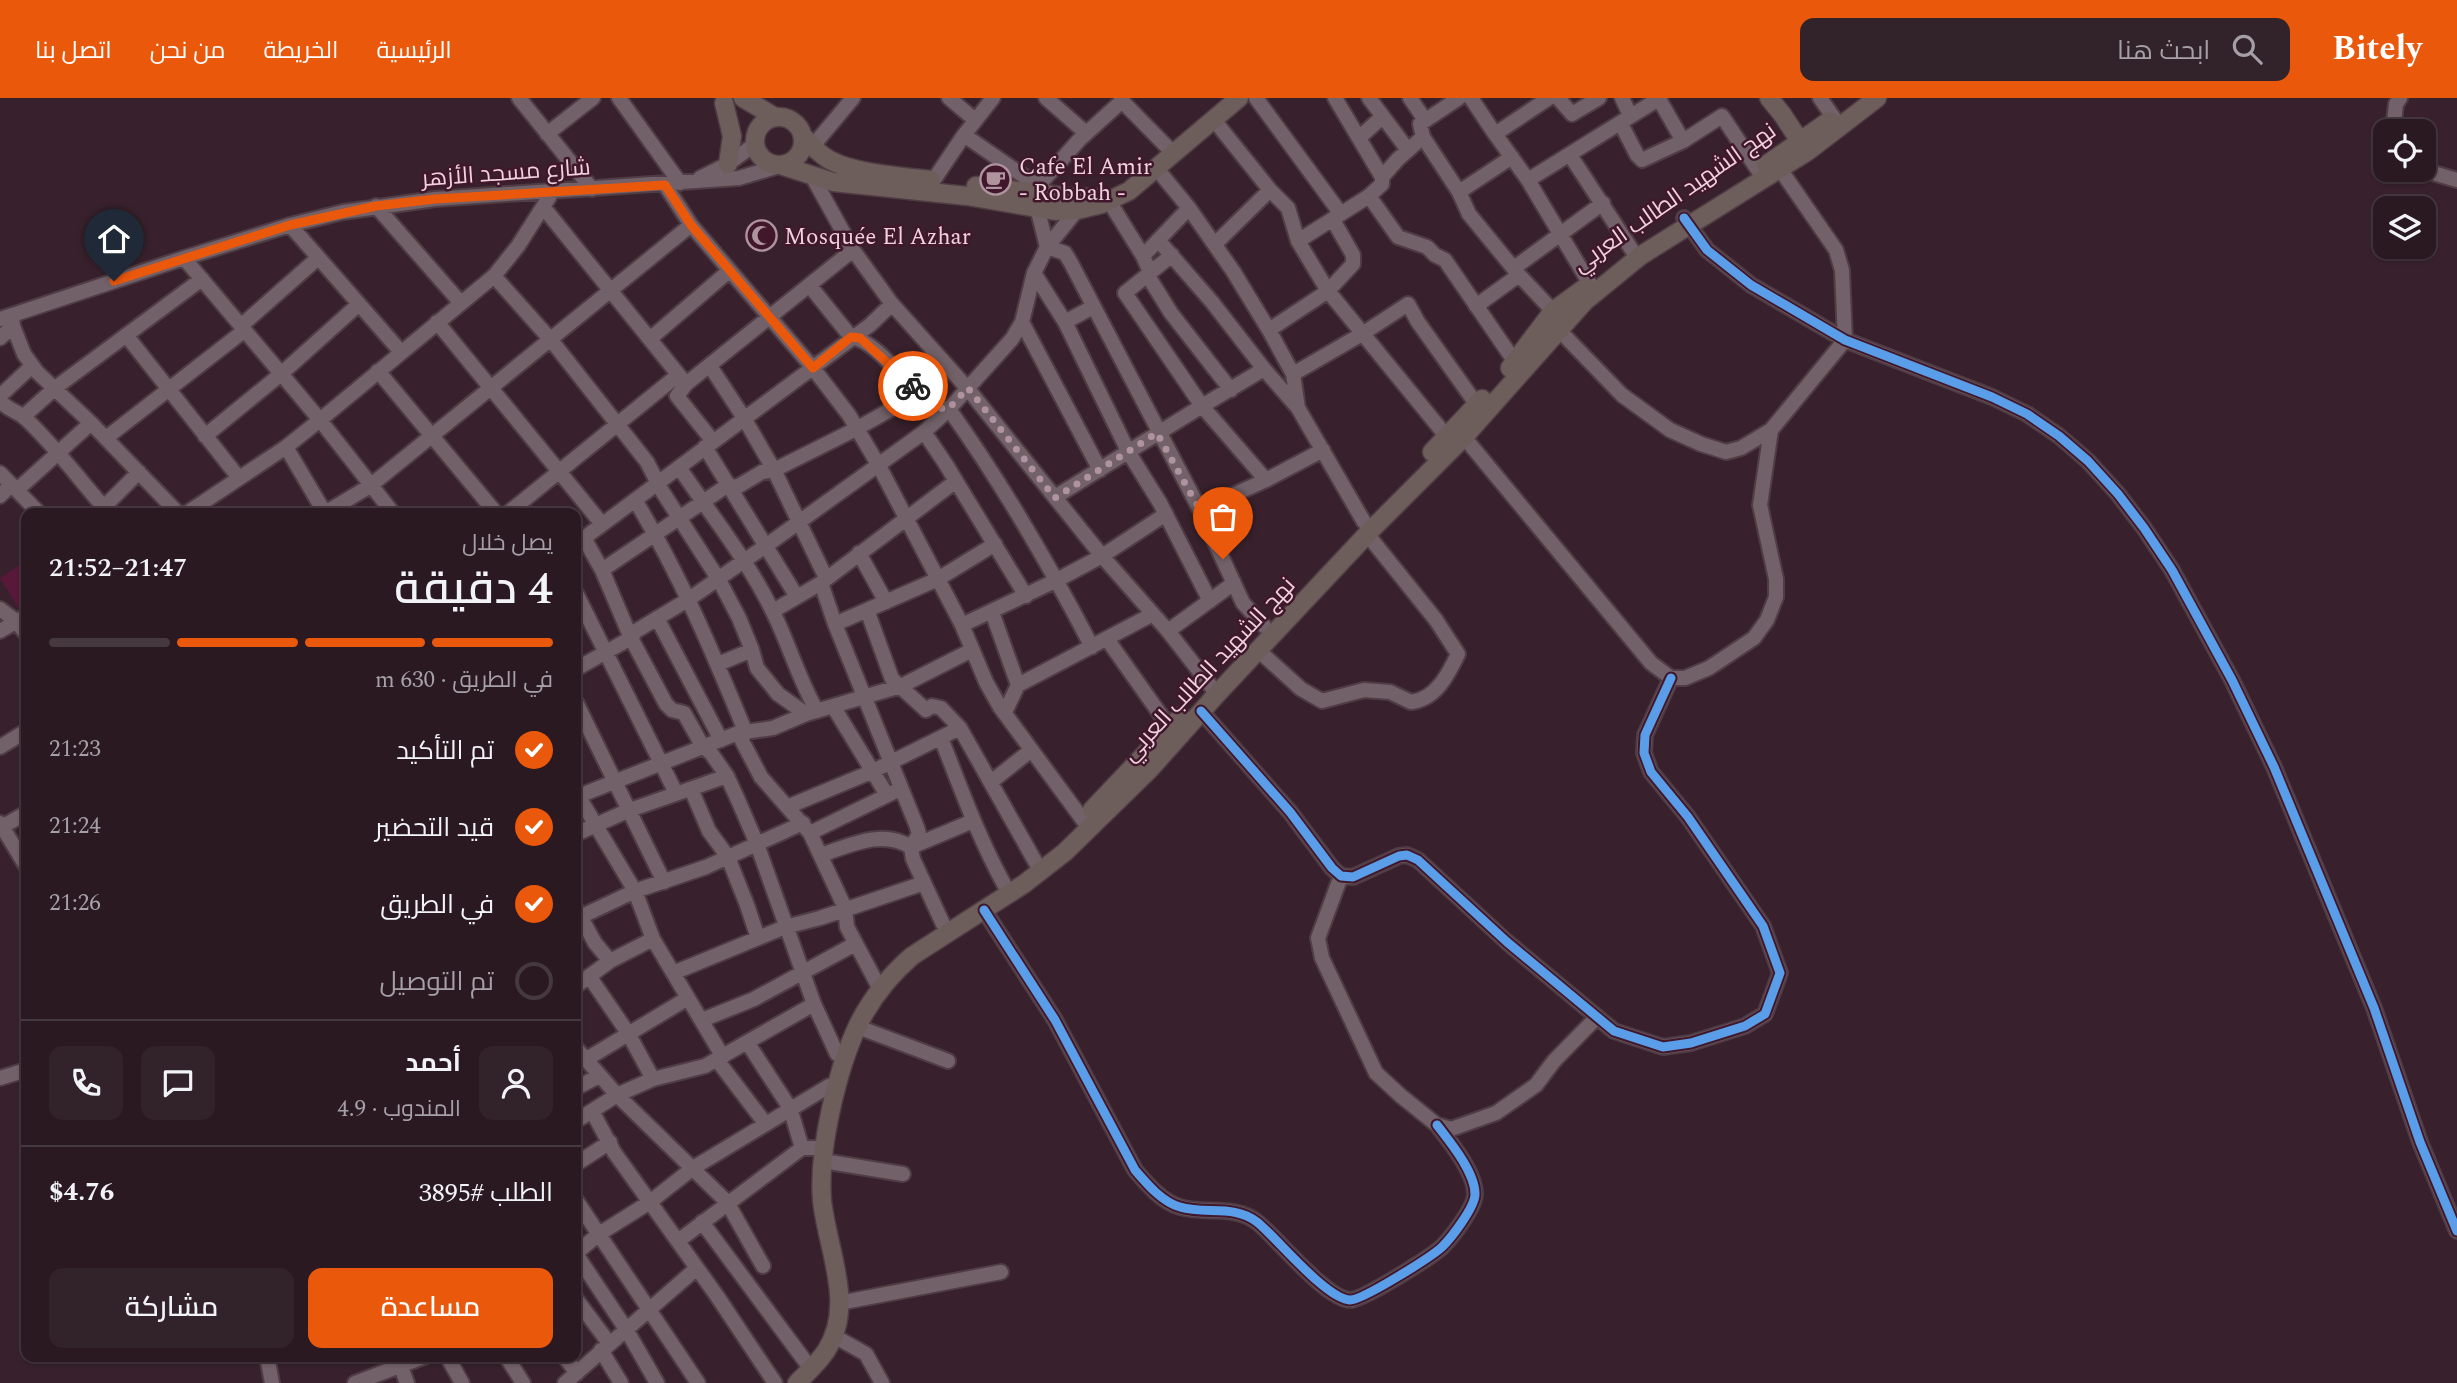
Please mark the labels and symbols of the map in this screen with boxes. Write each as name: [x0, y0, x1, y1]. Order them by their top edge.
street label: نهج الشهيد الطالب العربي: [1566, 115, 1784, 282]
street label: شارع مسجد الأزهر: [419, 150, 592, 197]
place label: Cafe El Amir - Robbah -: [1019, 150, 1152, 211]
cafe icon: Cafe El Amir - Robbah -: [979, 162, 1013, 196]
pin: [84, 209, 144, 281]
mosque icon: Mosquée El Azhar: [744, 219, 778, 253]
place label: Mosquée El Azhar: [784, 220, 971, 255]
courier: [878, 351, 948, 421]
pin: [1193, 487, 1253, 559]
street label: نهج الشهيد الطالب العربي: [1114, 570, 1304, 770]

